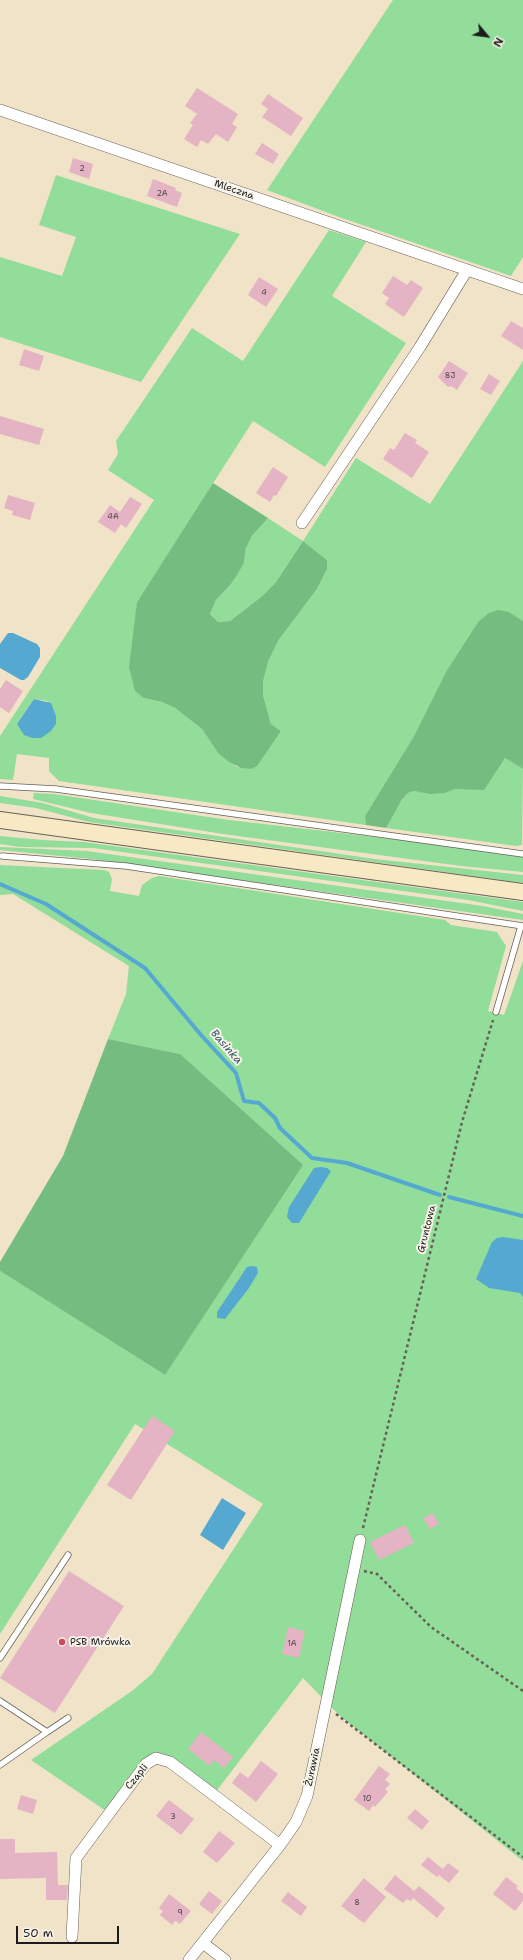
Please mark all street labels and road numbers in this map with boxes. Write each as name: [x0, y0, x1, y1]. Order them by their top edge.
street label: Mleczna: [213, 178, 255, 202]
street label: Gruntowa: [415, 1204, 439, 1254]
street label: Żurawia: [303, 1747, 323, 1787]
street label: Czapli: [123, 1762, 151, 1792]

